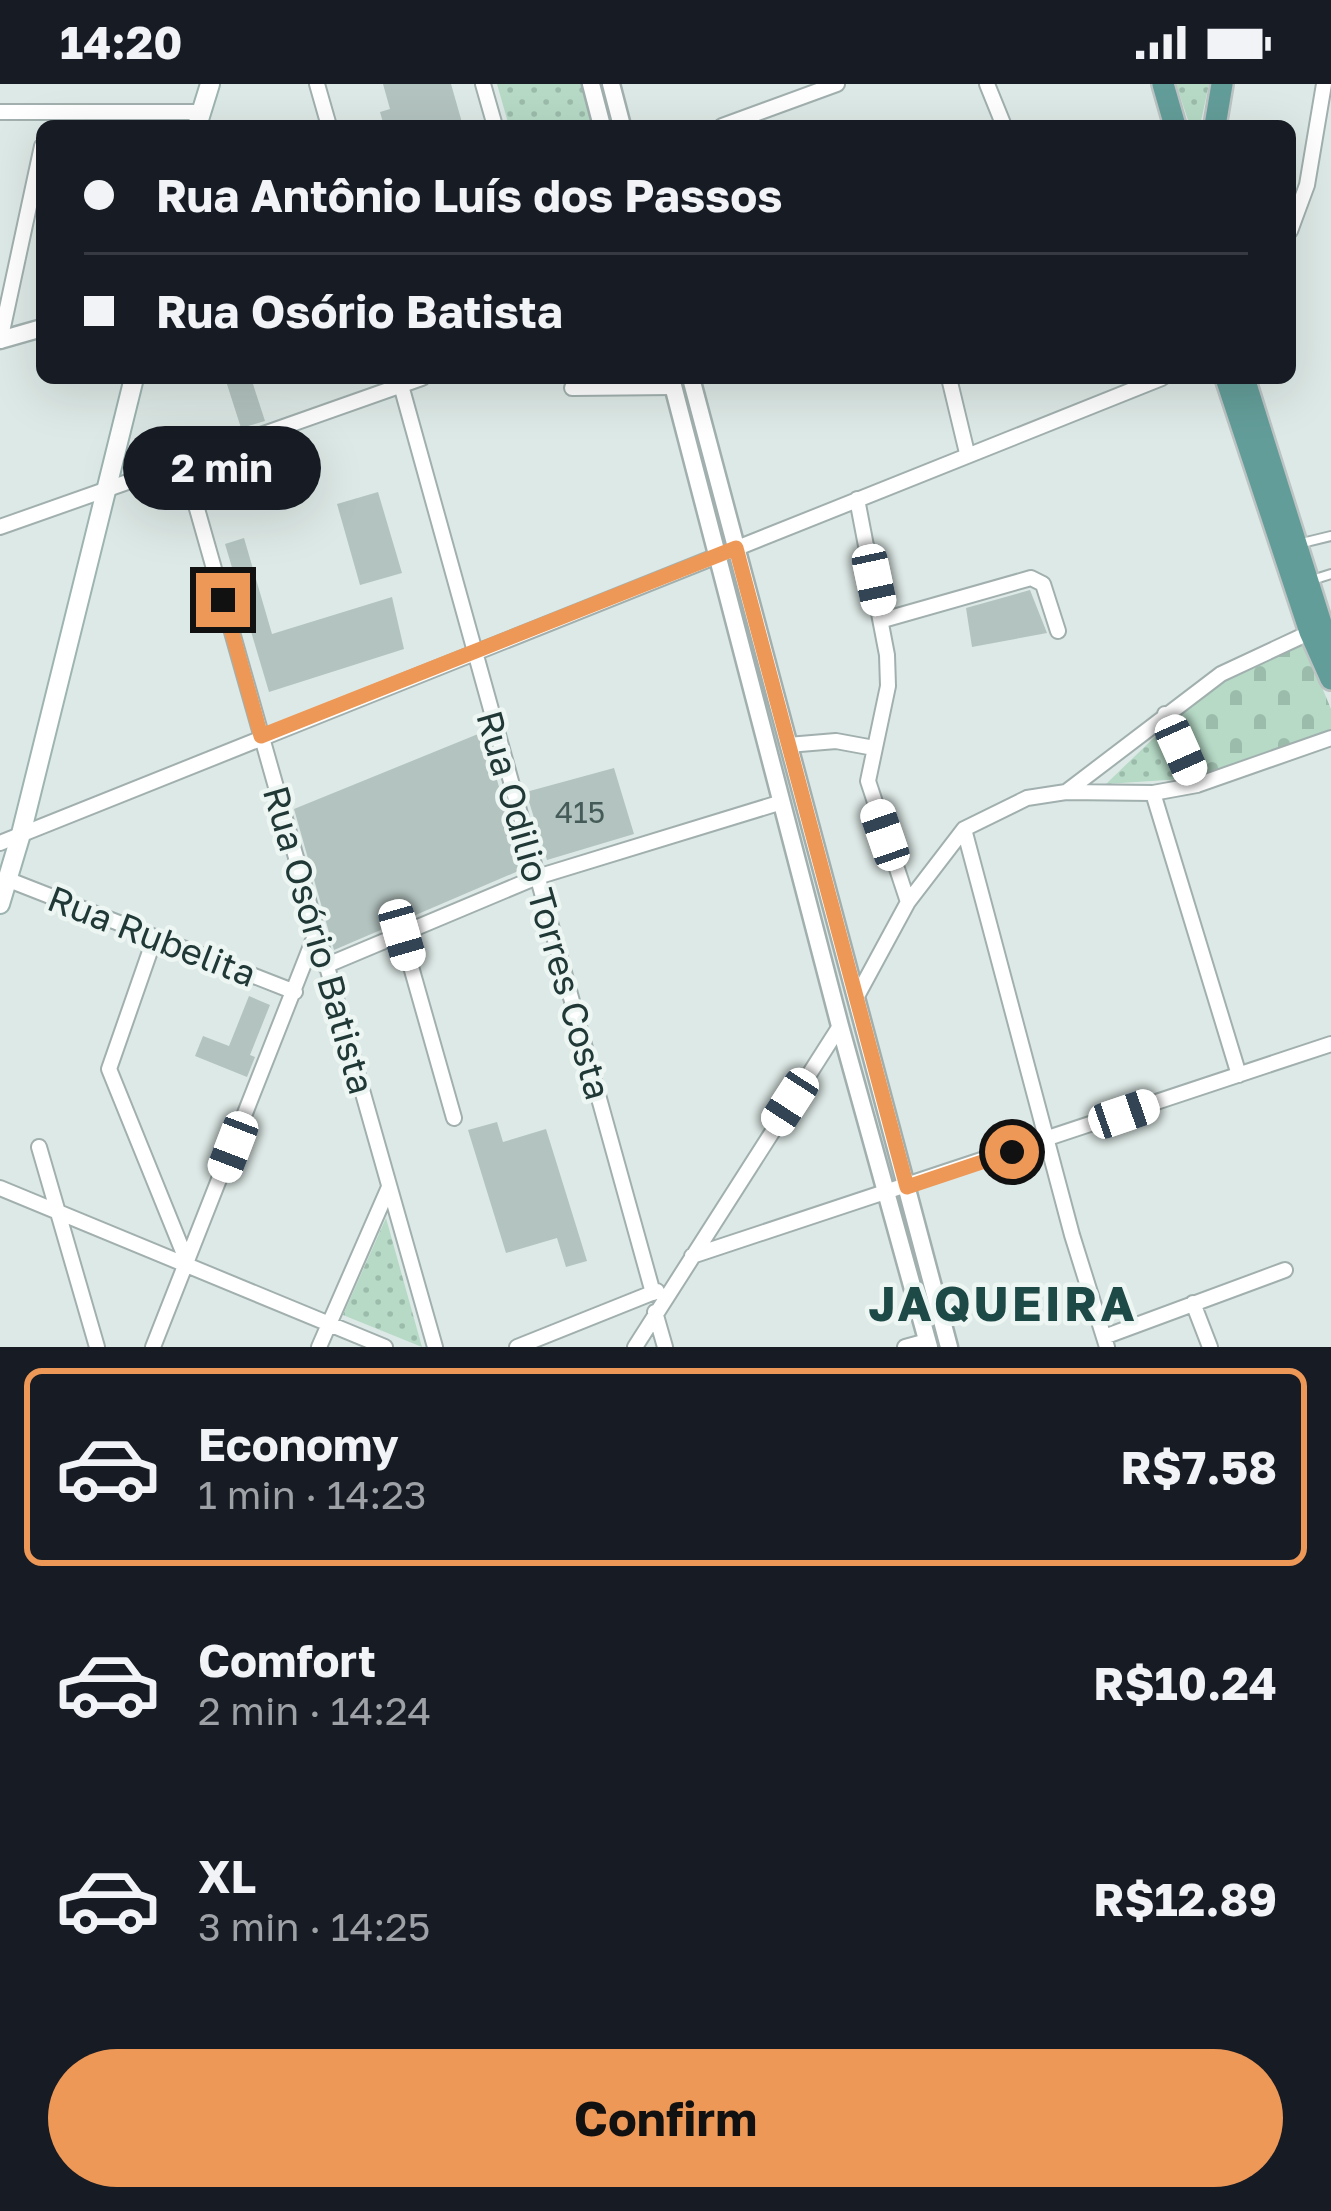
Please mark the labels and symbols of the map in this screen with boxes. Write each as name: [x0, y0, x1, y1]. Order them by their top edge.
callout: 2 min: [124, 426, 322, 510]
car: [849, 541, 899, 619]
route end: [196, 573, 250, 627]
street label: Rua Odilio Torres Costa: [468, 706, 621, 1104]
car: [1150, 710, 1212, 790]
street label: Rua Osório Batista: [255, 781, 384, 1099]
house number: 415: [555, 794, 605, 830]
car: [856, 795, 914, 875]
street label: Rua Rubelita: [42, 876, 262, 995]
car: [375, 895, 429, 975]
car: [755, 1062, 825, 1142]
car: [1084, 1085, 1164, 1143]
car: [203, 1107, 263, 1187]
route start: [985, 1125, 1039, 1179]
district label: JAQUEIRA: [868, 1274, 1138, 1332]

